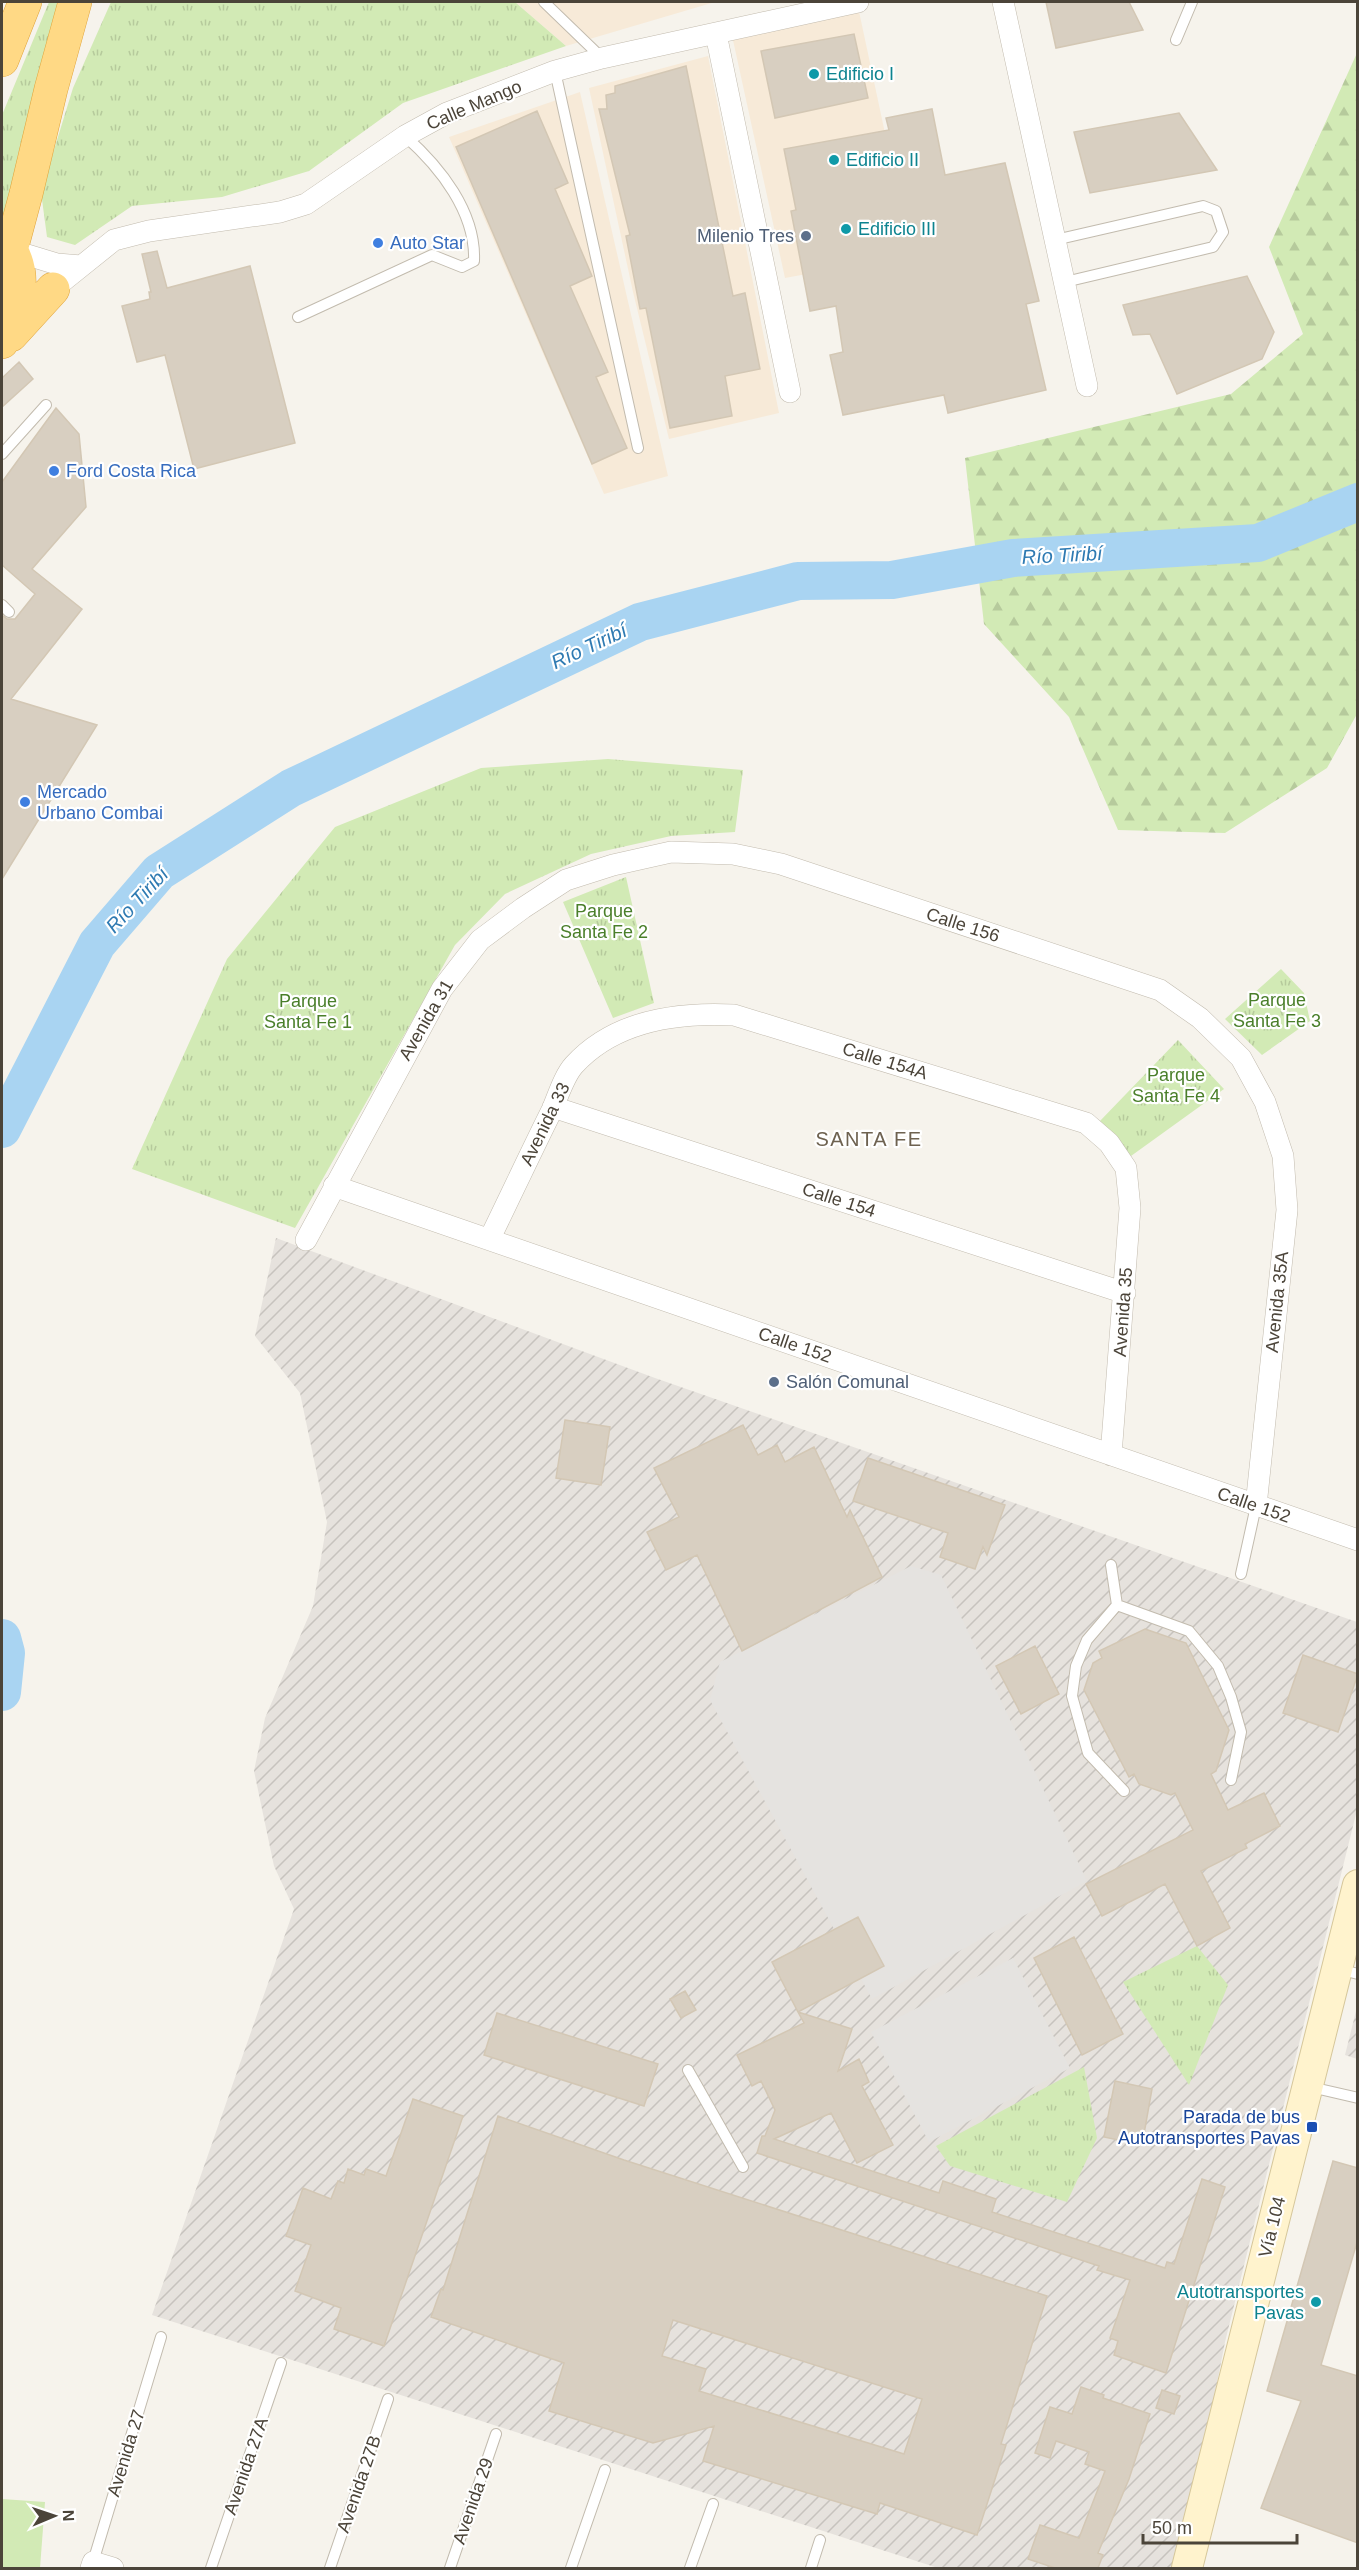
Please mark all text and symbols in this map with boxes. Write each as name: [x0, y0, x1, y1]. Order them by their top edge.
place label: Edificio I: [826, 64, 894, 84]
marker: Edificio I: [807, 67, 821, 81]
street label: Calle Mango: [424, 76, 524, 134]
place label: Edificio II: [846, 150, 919, 170]
marker: Edificio II: [827, 153, 841, 167]
place label: Edificio III: [858, 219, 936, 239]
marker: Edificio III: [839, 222, 853, 236]
place label: Milenio Tres: [697, 226, 794, 246]
marker: Milenio Tres: [799, 229, 813, 243]
place label: Auto Star: [390, 233, 465, 253]
marker: Auto Star: [371, 236, 385, 250]
place label: Ford Costa Rica: [66, 461, 197, 481]
marker: Ford Costa Rica: [47, 464, 61, 478]
water label: Río Tiribí: [1021, 542, 1105, 568]
water label: Río Tiribí: [548, 618, 633, 673]
place label: Mercado Urbano Combai: [37, 782, 163, 823]
marker: Mercado Urbano Combai: [18, 795, 32, 809]
water label: Río Tiribí: [101, 861, 174, 937]
park label: Parque Santa Fe 2: [560, 901, 648, 942]
street label: Calle 156: [924, 904, 1002, 946]
street label: Avenida 31: [395, 976, 457, 1064]
park label: Parque Santa Fe 3: [1233, 990, 1321, 1031]
park label: Parque Santa Fe 1: [264, 991, 352, 1032]
street label: Calle 154A: [840, 1039, 930, 1083]
park label: Parque Santa Fe 4: [1132, 1065, 1220, 1106]
street label: Avenida 33: [516, 1079, 574, 1169]
district label: SANTA FE: [815, 1128, 923, 1150]
street label: Calle 154: [800, 1179, 878, 1221]
street label: Avenida 35A: [1262, 1250, 1292, 1354]
street label: Avenida 35: [1110, 1267, 1136, 1357]
street label: Calle 152: [756, 1323, 834, 1367]
place label: Salón Comunal: [786, 1372, 909, 1392]
marker: Salón Comunal: [767, 1375, 781, 1389]
street label: Calle 152: [1215, 1483, 1293, 1527]
place label: Parada de bus Autotransportes Pavas: [1118, 2107, 1300, 2148]
marker: Parada de bus Autotransportes Pavas: [1305, 2120, 1319, 2134]
street label: Vía 104: [1255, 2194, 1289, 2260]
place label: Autotransportes Pavas: [1177, 2282, 1304, 2323]
marker: Autotransportes Pavas: [1309, 2295, 1323, 2309]
street label: Avenida 27: [103, 2407, 149, 2499]
street label: Avenida 27A: [220, 2415, 272, 2517]
street label: Avenida 27B: [333, 2433, 385, 2535]
street label: Avenida 29: [449, 2455, 497, 2547]
north arrow: [24, 2486, 84, 2546]
scale bar: [1143, 2507, 1298, 2545]
text: N: [60, 2509, 77, 2522]
text: 50 m: [1152, 2518, 1192, 2538]

